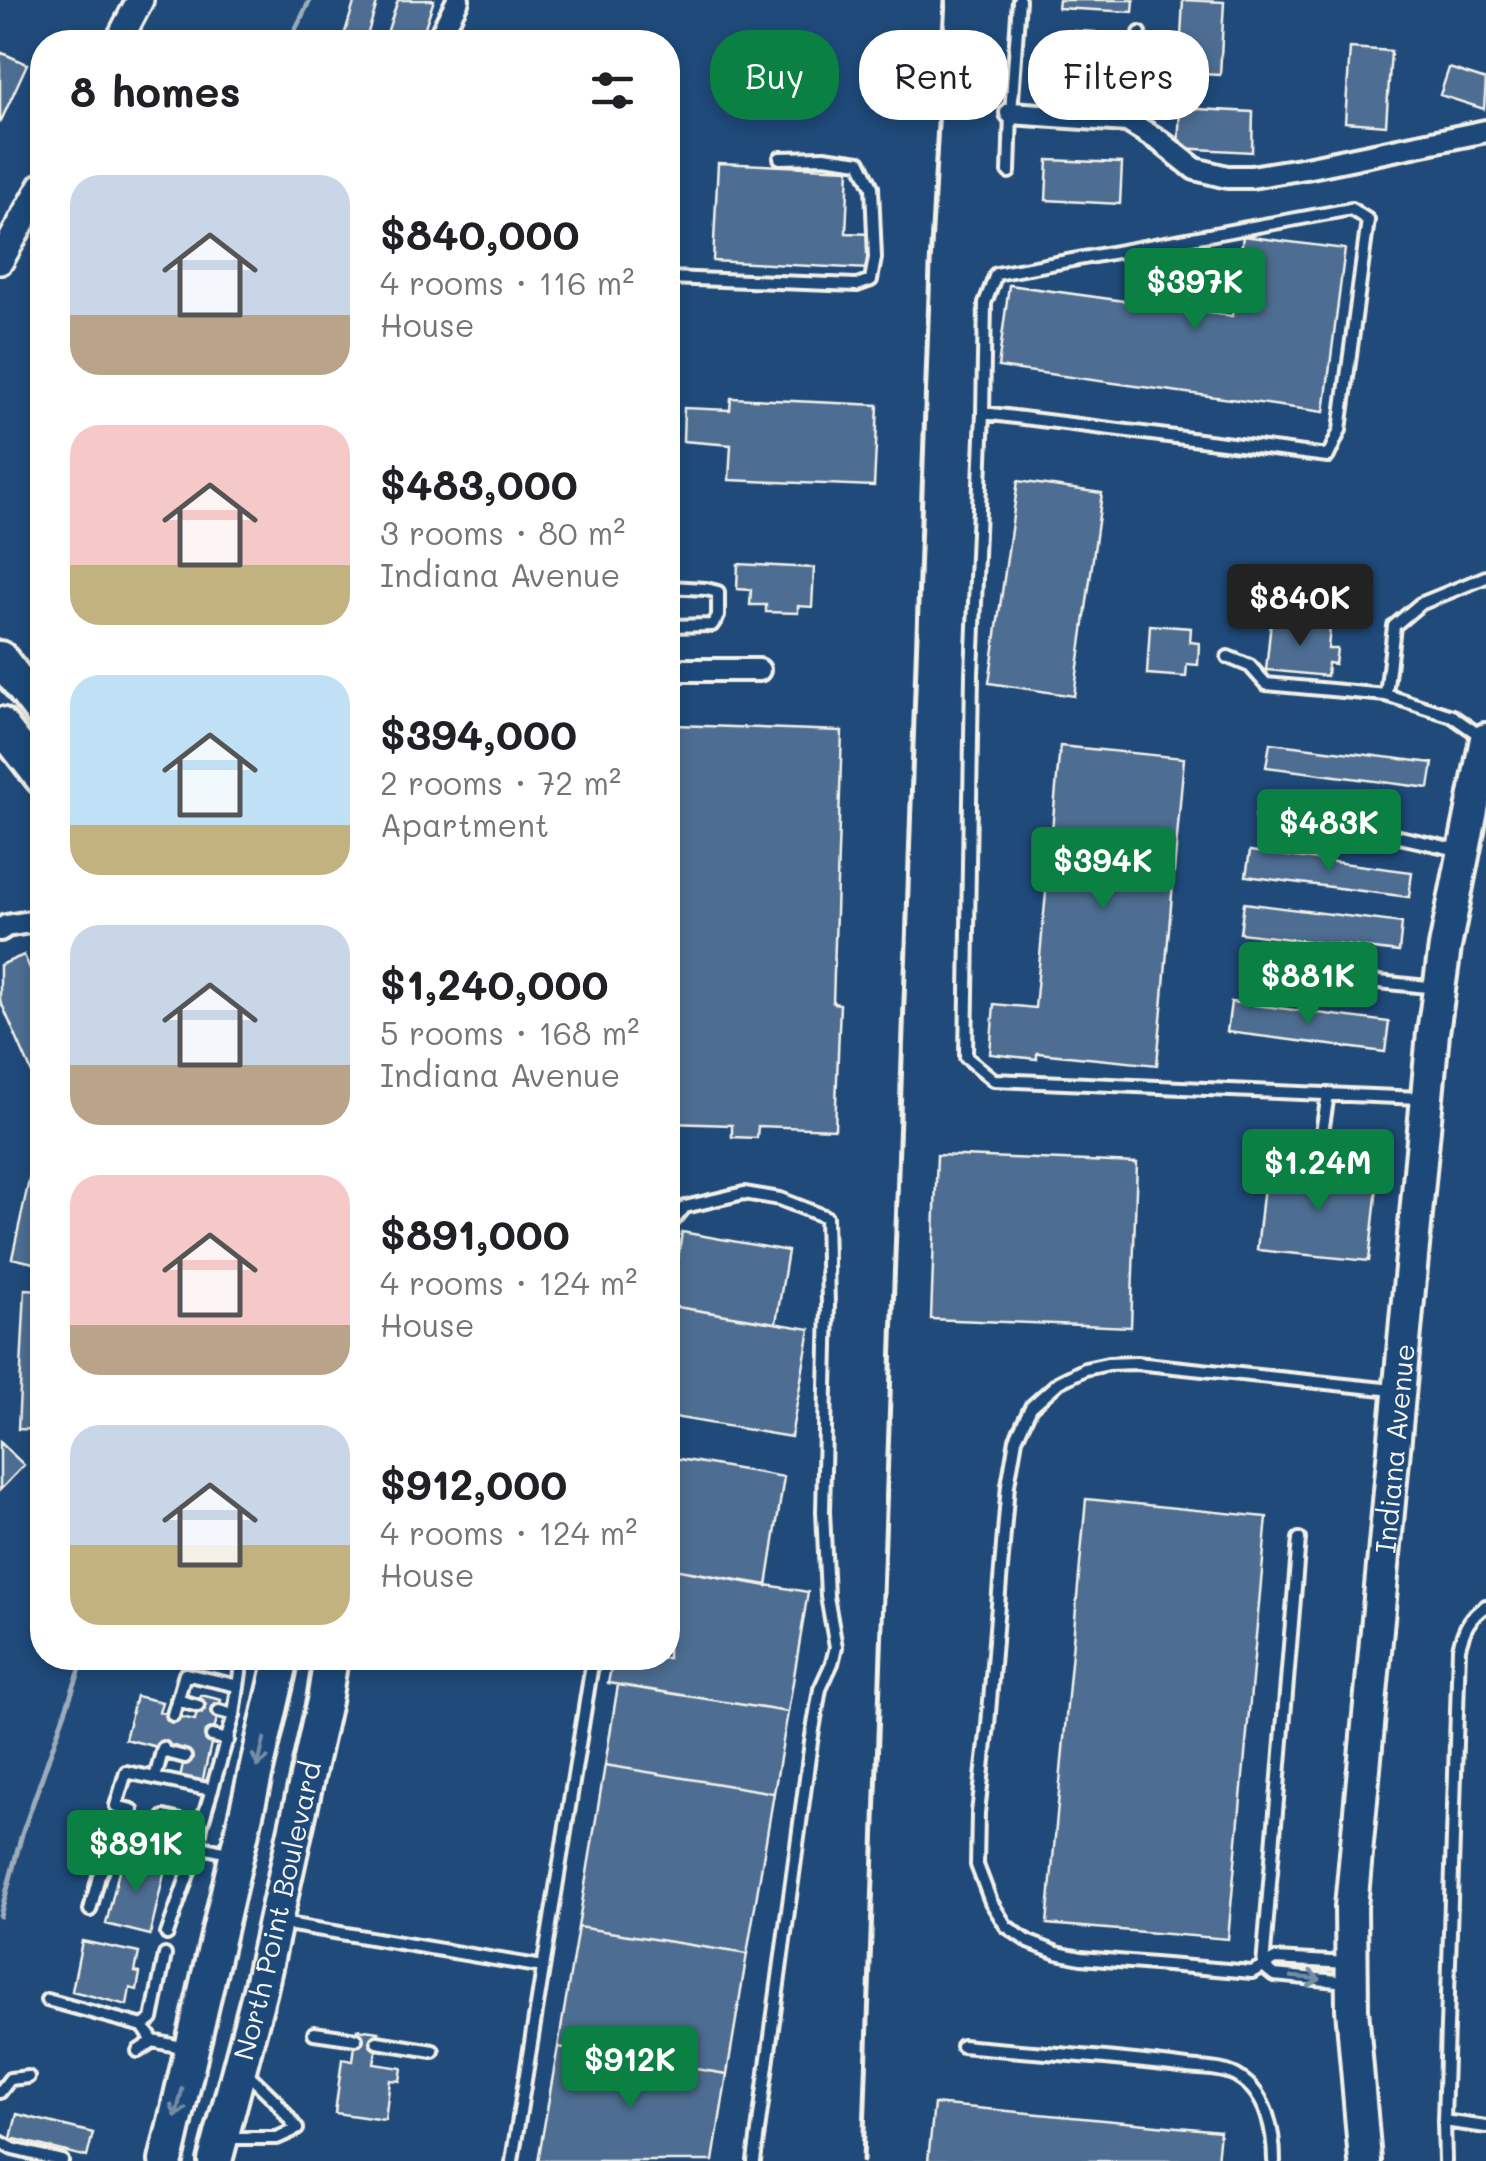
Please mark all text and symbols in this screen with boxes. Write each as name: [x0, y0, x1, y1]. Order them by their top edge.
chip: Buy: [710, 30, 839, 120]
chip: Rent: [859, 30, 1008, 120]
chip: Filters: [1028, 30, 1209, 120]
text: 8 homes: [70, 63, 241, 118]
icon: filters: [585, 63, 640, 118]
text: $840,000: [380, 206, 580, 261]
icon: home: [150, 215, 270, 335]
pin: $397K: [1125, 248, 1265, 333]
text: $397K: [1146, 259, 1244, 301]
text: 4 rooms · 116 m²: [380, 261, 634, 303]
text: House: [380, 303, 475, 345]
text: $483,000: [380, 456, 578, 511]
icon: home: [150, 465, 270, 585]
text: 3 rooms · 80 m²: [380, 511, 625, 553]
text: Indiana Avenue: [380, 553, 620, 595]
pin: $840K: [1230, 564, 1370, 649]
text: $840K: [1249, 575, 1351, 617]
text: $394,000: [380, 706, 577, 761]
icon: home: [150, 715, 270, 835]
text: 2 rooms · 72 m²: [380, 761, 621, 803]
pin: $483K: [1259, 789, 1399, 874]
text: $483K: [1279, 800, 1379, 842]
text: Apartment: [380, 803, 549, 845]
pin: $394K: [1033, 827, 1173, 912]
text: $394K: [1053, 838, 1153, 880]
pin: $881K: [1238, 942, 1378, 1027]
text: $881K: [1261, 953, 1355, 995]
text: $1,240,000: [380, 956, 608, 1011]
icon: home: [150, 965, 270, 1085]
text: 5 rooms · 168 m²: [380, 1011, 639, 1053]
text: Indiana Avenue: [380, 1053, 620, 1095]
pin: $1.24M: [1237, 1129, 1399, 1214]
text: $1.24M: [1264, 1140, 1372, 1182]
text: $891,000: [380, 1206, 570, 1261]
icon: home: [150, 1215, 270, 1335]
text: 4 rooms · 124 m²: [380, 1261, 637, 1303]
text: House: [380, 1303, 475, 1345]
street label: Indiana Avenue: [1366, 1342, 1422, 1555]
text: $912,000: [380, 1456, 567, 1511]
icon: home: [150, 1465, 270, 1585]
text: 4 rooms · 124 m²: [380, 1511, 637, 1553]
text: House: [380, 1553, 475, 1595]
one-way arrow: [251, 1736, 269, 1768]
street label: North Point Boulevard: [224, 1758, 328, 2064]
pin: $891K: [66, 1810, 206, 1895]
text: $891K: [89, 1821, 183, 1863]
one-way arrow: [1289, 1969, 1321, 1988]
pin: $912K: [560, 2026, 700, 2111]
text: $912K: [584, 2037, 676, 2079]
one-way arrow: [169, 2086, 188, 2118]

